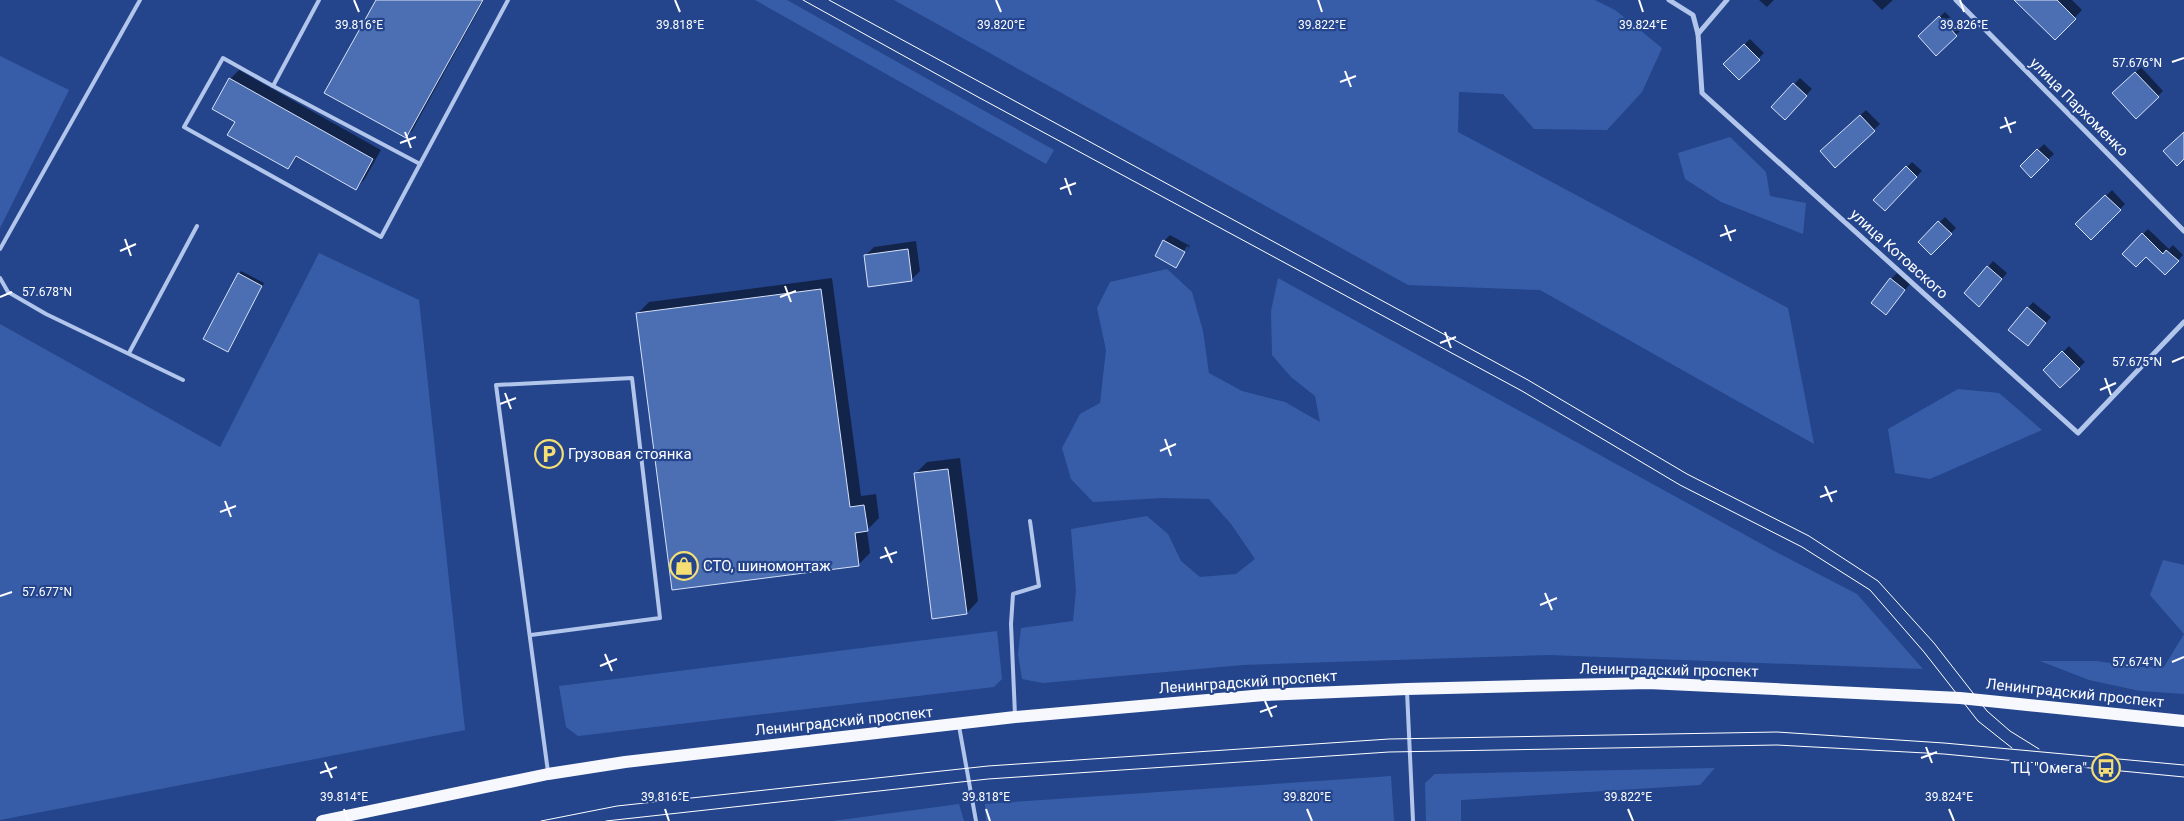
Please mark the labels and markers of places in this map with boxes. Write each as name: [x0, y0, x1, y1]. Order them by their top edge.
parking icon: Грузовая стоянка: [534, 439, 564, 469]
place label: Грузовая стоянка: [568, 445, 692, 463]
shop icon: СТО, шиномонтаж: [669, 551, 699, 581]
place label: СТО, шиномонтаж: [703, 557, 831, 575]
bus stop icon: ТЦ "Омега": [2091, 753, 2121, 783]
place label: ТЦ "Омега": [2010, 759, 2087, 777]

